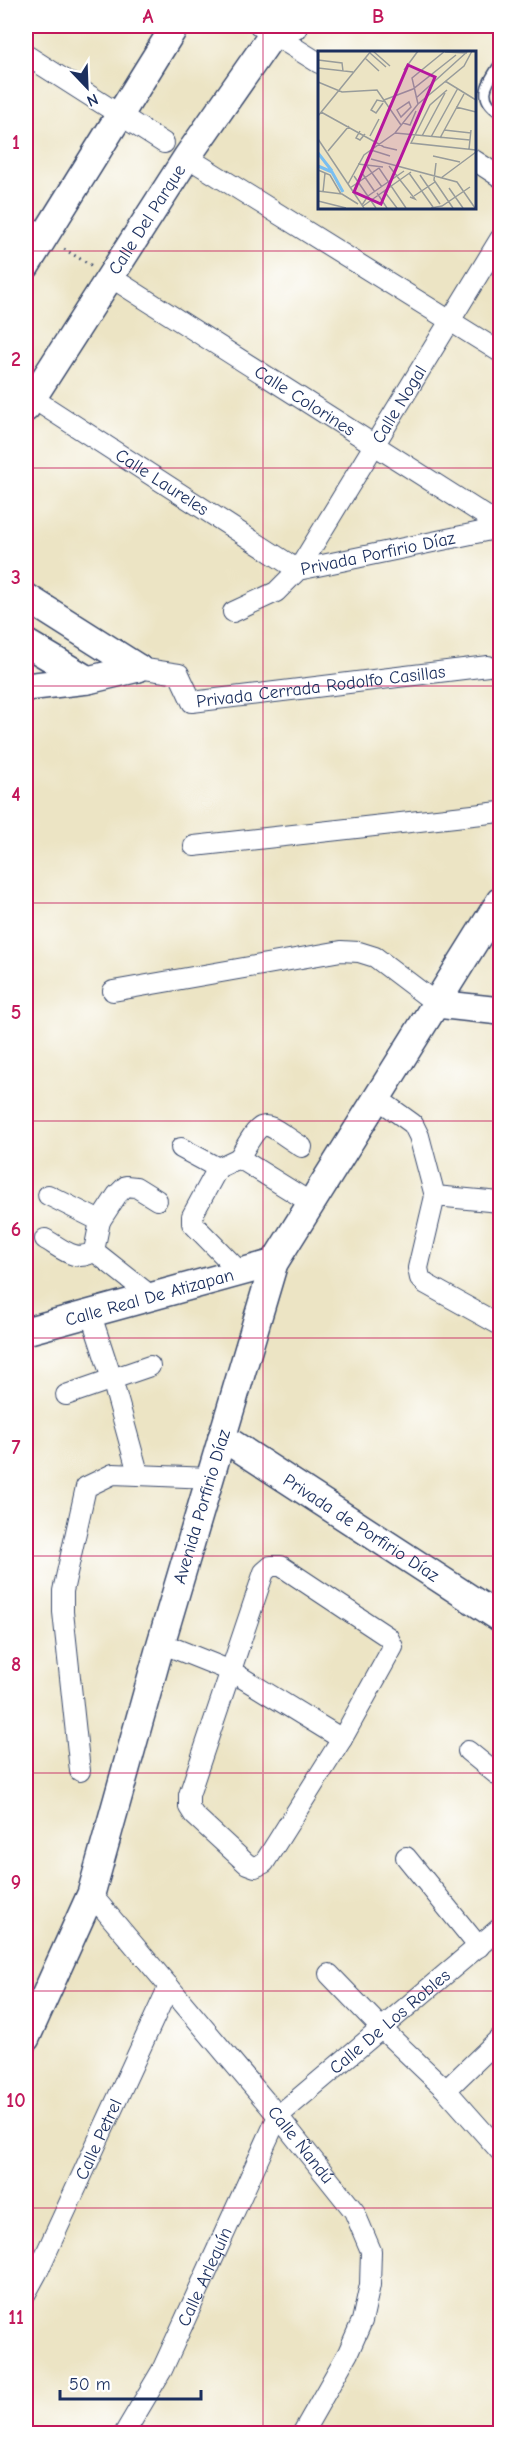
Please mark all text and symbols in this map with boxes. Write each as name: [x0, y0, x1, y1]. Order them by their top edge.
text: A: [142, 5, 154, 28]
text: B: [372, 5, 384, 28]
inset map: [318, 51, 475, 208]
north arrow: [57, 57, 117, 117]
text: N: [84, 90, 101, 110]
text: 1: [12, 131, 20, 154]
street label: Calle Del Parque: [104, 161, 190, 279]
text: 2: [11, 348, 21, 371]
street label: Calle Colorines: [250, 361, 359, 441]
street label: Calle Nogal: [368, 362, 431, 447]
street label: Calle Laureles: [111, 445, 212, 520]
street label: Privada Porfirio Díaz: [299, 528, 457, 580]
text: 3: [11, 566, 21, 589]
street label: Privada Cerrada Rodolfo Casillas: [195, 661, 447, 712]
text: 4: [11, 783, 21, 806]
text: 5: [11, 1001, 21, 1024]
text: 6: [11, 1218, 21, 1241]
street label: Calle Real De Atizapan: [63, 1265, 236, 1331]
street label: Avenida Porfirio Díaz: [169, 1427, 235, 1586]
text: 7: [12, 1436, 21, 1459]
street label: Privada de Porfirio Díaz: [279, 1470, 443, 1586]
text: 8: [11, 1653, 21, 1676]
text: 9: [11, 1871, 21, 1894]
street label: Calle De Los Robles: [325, 1965, 455, 2079]
text: 10: [6, 2089, 26, 2112]
street label: Calle Petrel: [71, 2096, 127, 2183]
street label: Calle Ñandú: [263, 2102, 338, 2188]
street label: Calle Arlequín: [173, 2224, 237, 2330]
text: 11: [8, 2306, 24, 2329]
scale bar: [60, 2363, 201, 2401]
text: 50 m: [69, 2374, 111, 2395]

